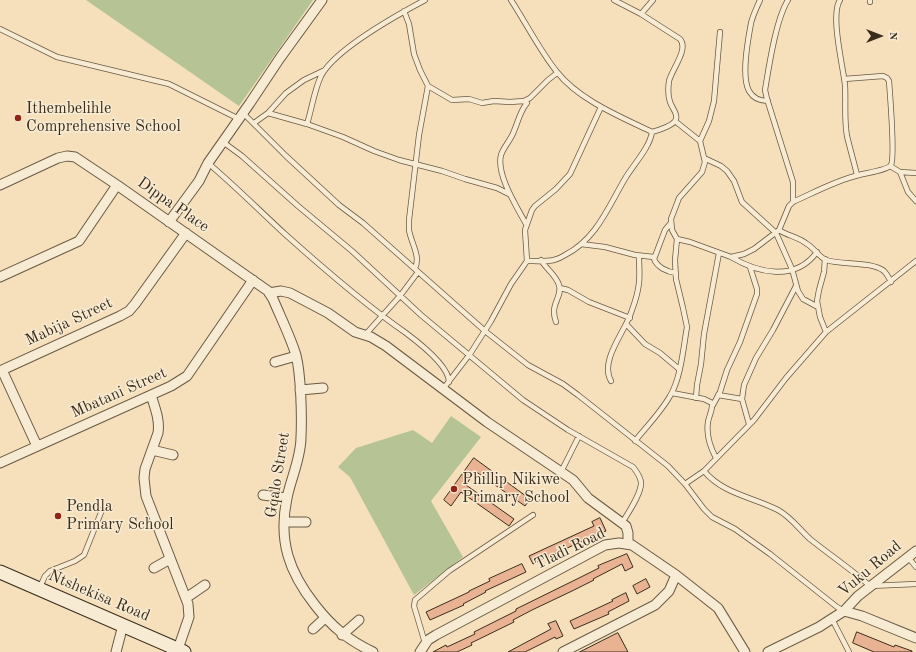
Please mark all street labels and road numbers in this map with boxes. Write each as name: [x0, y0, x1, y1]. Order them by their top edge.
street label: Dippa Place: [133, 173, 213, 237]
street label: Mabija Street: [22, 293, 116, 351]
street label: Mbatani Street: [68, 363, 170, 423]
street label: Gqalo Street: [262, 431, 294, 519]
street label: Tladi Road: [531, 524, 609, 574]
street label: Vuku Road: [834, 537, 906, 601]
street label: Ntshekisa Road: [45, 566, 153, 626]

